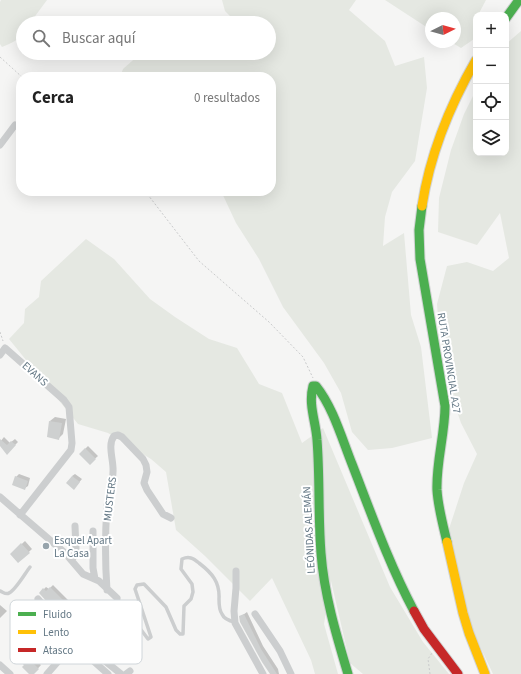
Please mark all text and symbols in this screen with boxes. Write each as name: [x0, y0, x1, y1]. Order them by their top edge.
north arrow: [425, 12, 461, 48]
map controls: [473, 12, 509, 156]
button: +: [473, 12, 509, 48]
search box: [16, 16, 276, 60]
icon: search: [30, 27, 52, 49]
text: Buscar aquí: [62, 28, 135, 49]
button: −: [473, 48, 509, 84]
button: locate: [473, 84, 509, 120]
text: Cerca: [32, 86, 74, 110]
text: 0 resultados: [194, 89, 260, 107]
button: layers: [473, 120, 509, 156]
street label: RUTA PROVINCIAL A27: [434, 311, 464, 415]
street label: EVANS: [19, 358, 51, 390]
street label: MUSTERS: [100, 476, 120, 522]
street label: LEÓNIDAS ALEMÁN: [299, 486, 319, 574]
place label: Esquel Apart La Casa: [54, 533, 112, 561]
marker: Esquel Apart La Casa: [41, 541, 51, 551]
legend: [10, 600, 142, 664]
text: Fluido: [43, 607, 72, 622]
text: Lento: [43, 625, 69, 640]
text: Atasco: [43, 643, 73, 658]

